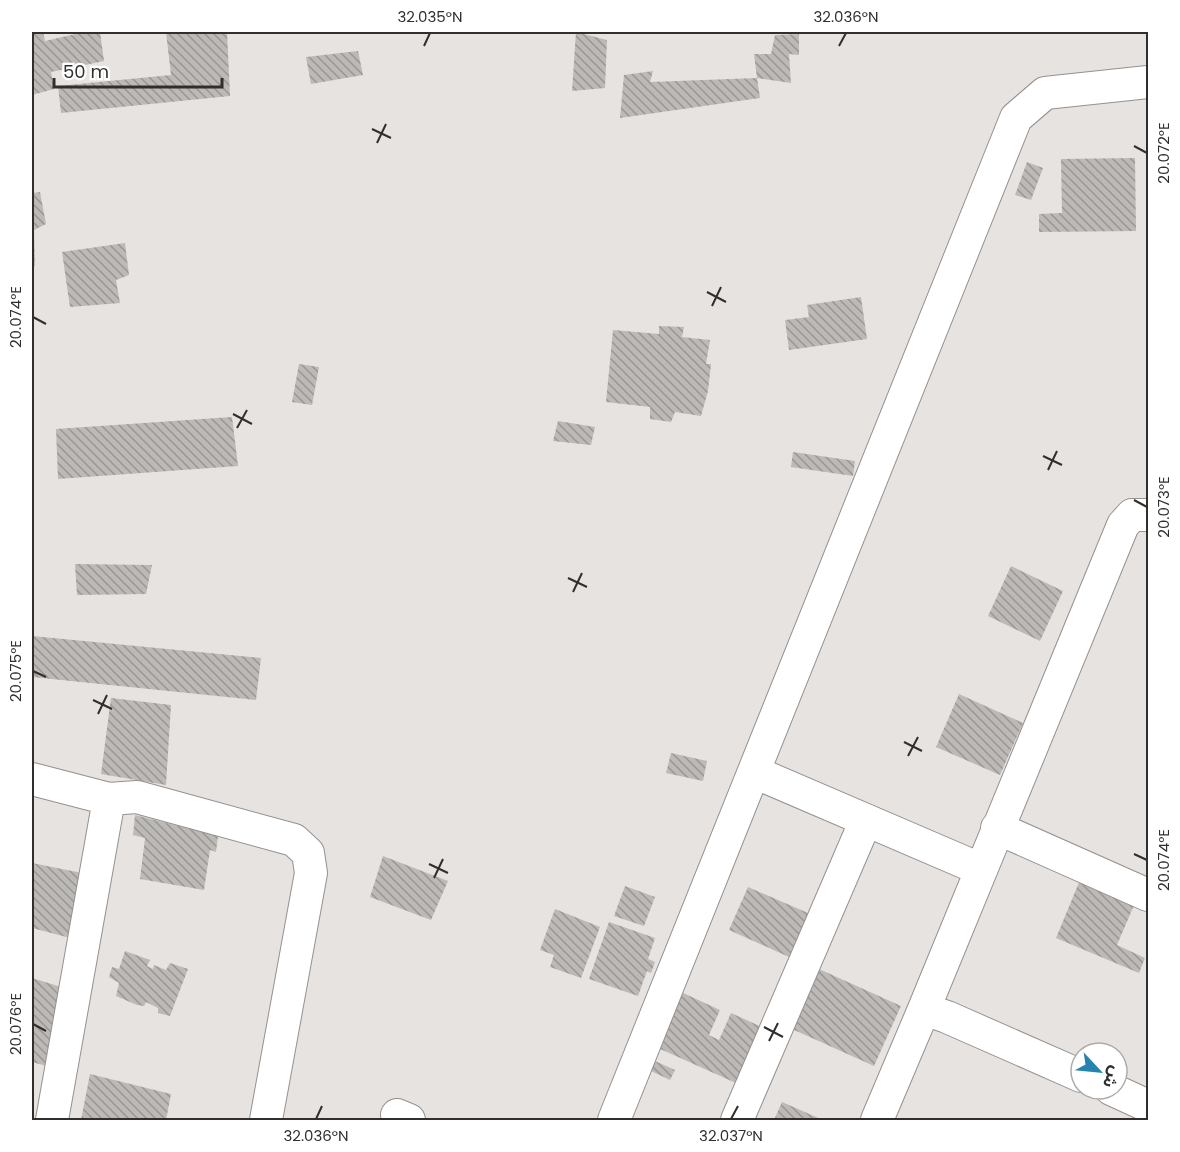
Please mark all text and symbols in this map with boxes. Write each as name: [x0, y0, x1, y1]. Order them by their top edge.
text: 32.035°N: [398, 6, 462, 27]
text: 32.036°N: [813, 6, 879, 27]
scale bar: [54, 51, 222, 89]
text: 50 m: [63, 59, 109, 84]
text: 20.072°E: [1153, 122, 1174, 184]
text: 20.074°E: [5, 286, 26, 348]
text: 20.073°E: [1153, 476, 1174, 538]
text: 20.075°E: [5, 640, 26, 702]
text: 20.074°E: [1153, 829, 1174, 891]
text: 20.076°E: [5, 993, 26, 1055]
north arrow: [1069, 1041, 1129, 1101]
text: ش: [1097, 1062, 1127, 1092]
text: 32.036°N: [283, 1125, 349, 1146]
text: 32.037°N: [699, 1125, 763, 1146]

